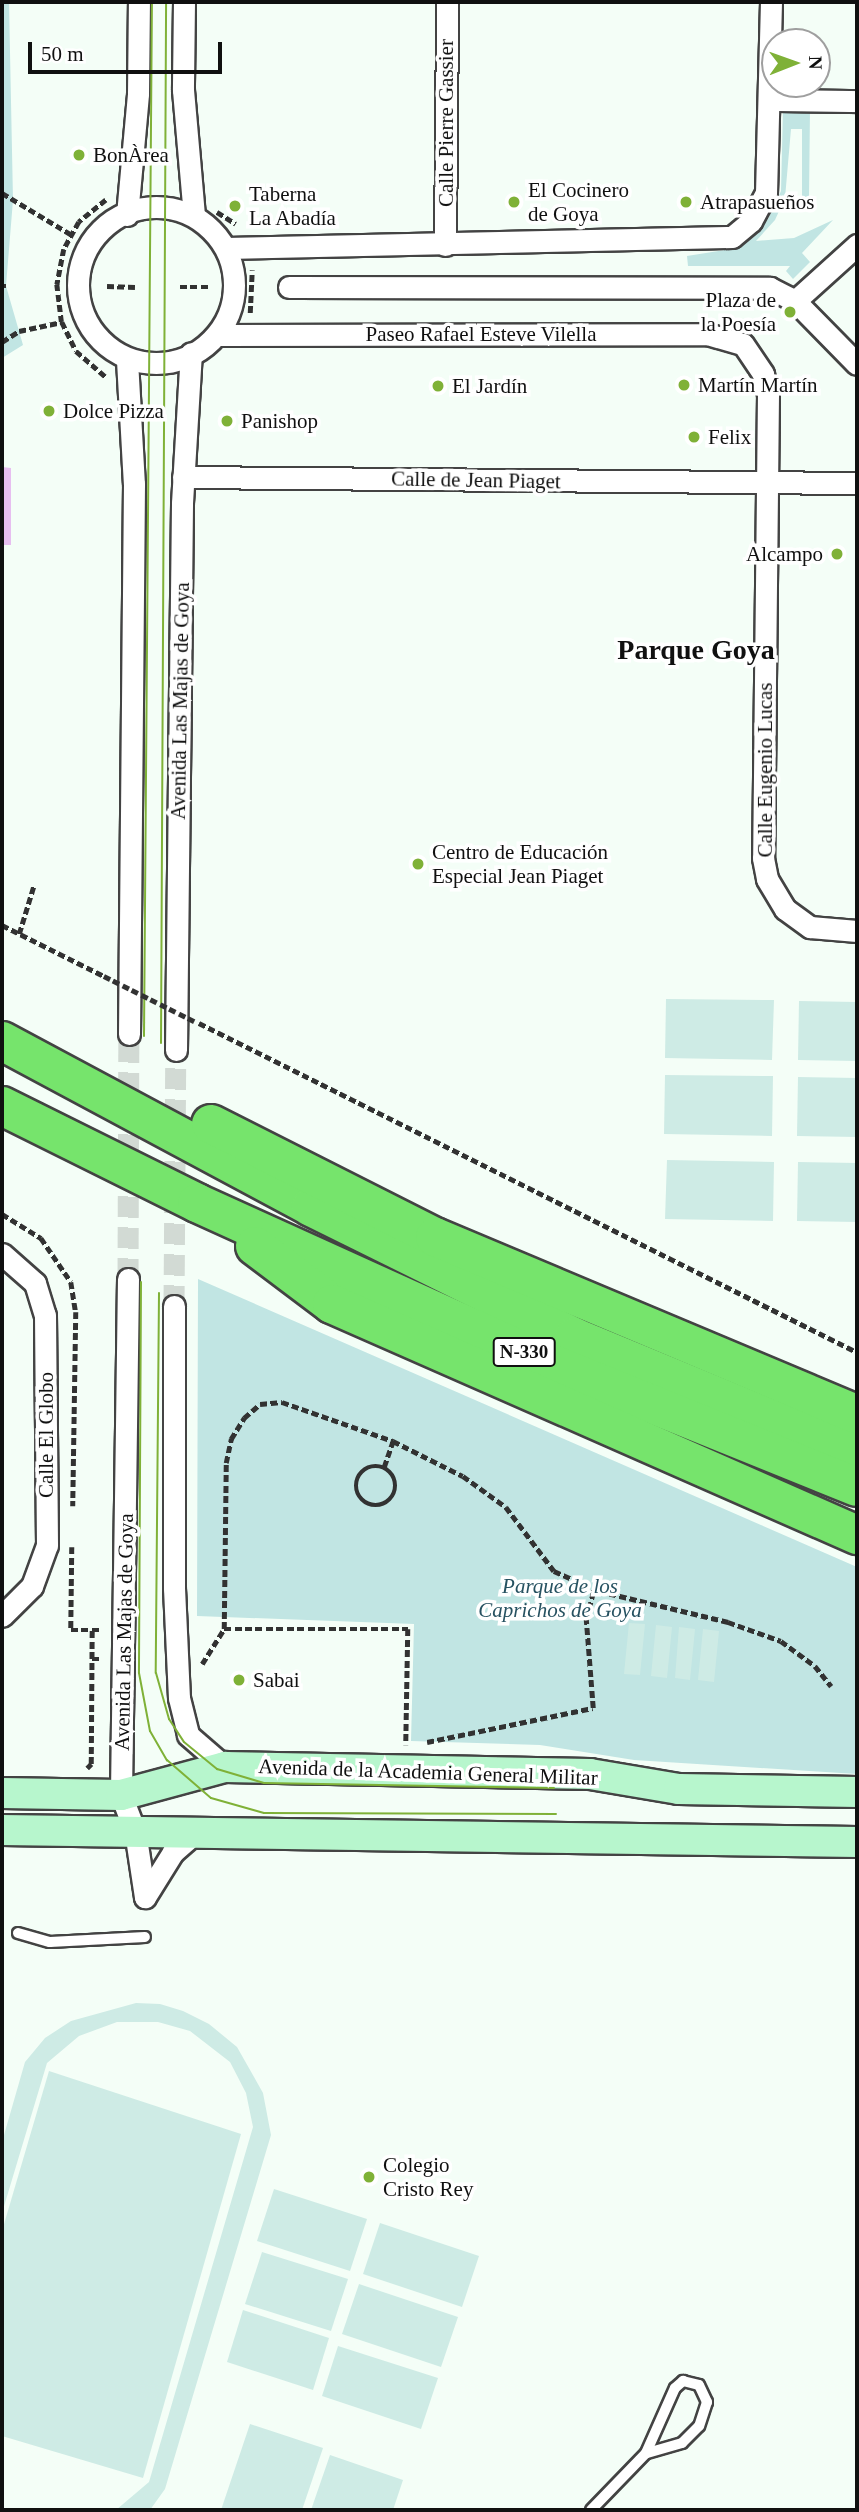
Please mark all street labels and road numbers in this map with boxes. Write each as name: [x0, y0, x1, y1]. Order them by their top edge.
street label: Calle Pierre Gassier: [433, 39, 459, 207]
street label: Paseo Rafael Esteve Vilella: [365, 321, 597, 347]
street label: Calle de Jean Piaget: [391, 466, 561, 494]
street label: Avenida Las Majas de Goya: [165, 582, 195, 820]
street label: Calle Eugenio Lucas: [752, 683, 778, 857]
road number: N-330: [492, 1336, 556, 1368]
street label: Calle El Globo: [33, 1372, 59, 1498]
street label: Avenida Las Majas de Goya: [109, 1513, 139, 1751]
street label: Avenida de la Academia General Militar: [257, 1753, 599, 1791]

